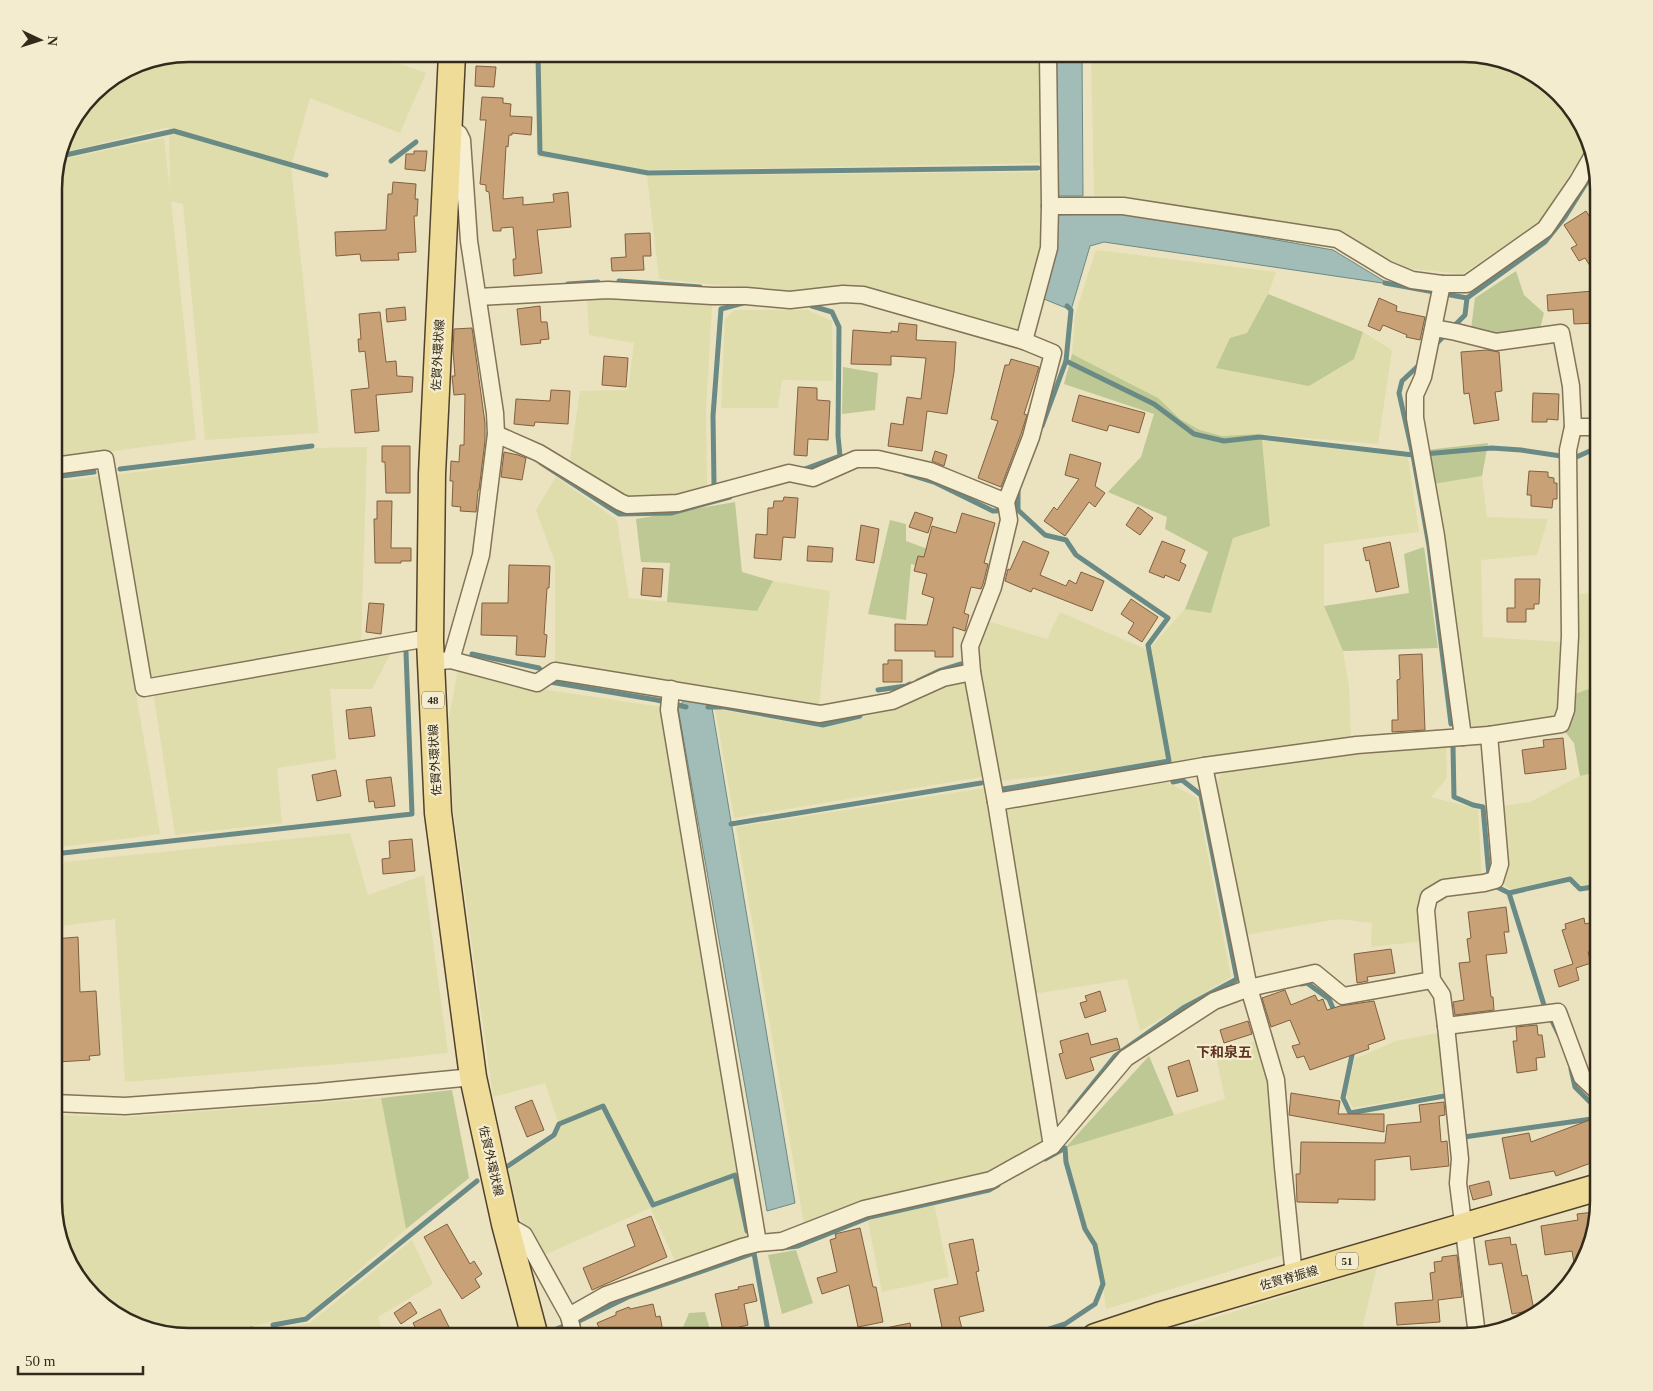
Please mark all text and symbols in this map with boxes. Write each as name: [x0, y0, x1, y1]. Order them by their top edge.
north arrow: [15, 15, 65, 65]
text: N: [45, 35, 60, 46]
street label: 佐賀外環状線: [429, 319, 447, 391]
road number: 48: [422, 692, 444, 708]
street label: 佐賀外環状線: [426, 724, 444, 796]
district label: 下和泉五: [1196, 1044, 1252, 1060]
street label: 佐賀外環状線: [476, 1124, 506, 1198]
road number: 51: [1336, 1252, 1358, 1270]
street label: 佐賀脊振線: [1258, 1263, 1320, 1293]
scale bar: [18, 1344, 142, 1376]
text: 50 m: [25, 1353, 56, 1369]

